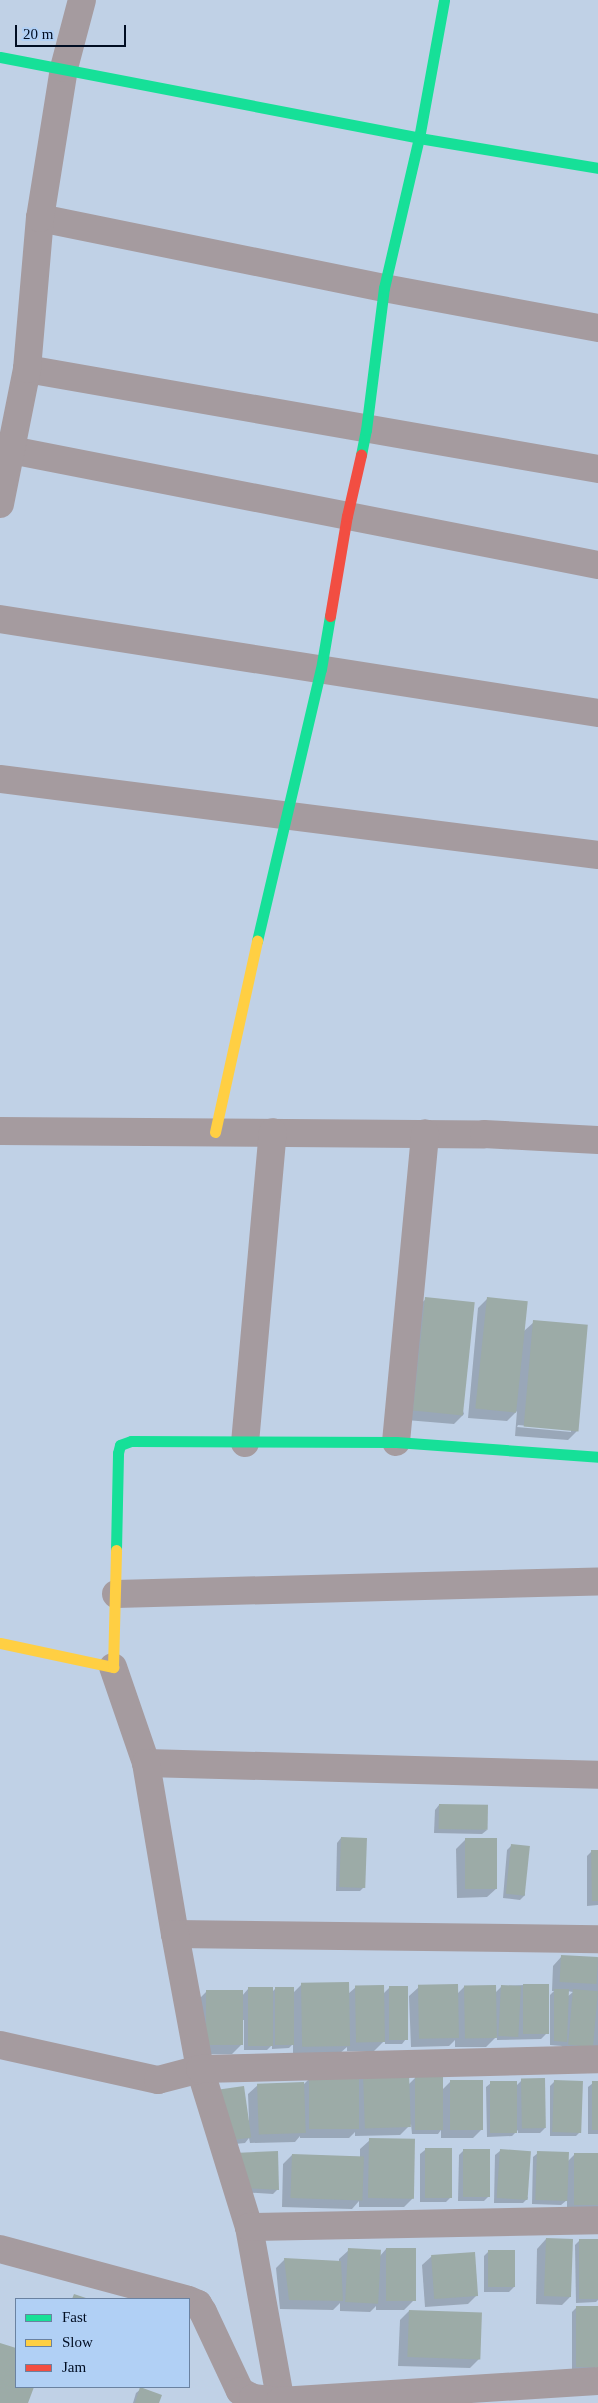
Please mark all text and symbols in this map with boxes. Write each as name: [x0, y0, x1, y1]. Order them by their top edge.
scale bar: [18, 15, 129, 47]
text: 20 m: [23, 26, 53, 42]
legend: [15, 2298, 190, 2388]
text: Fast: [62, 2309, 87, 2325]
text: Slow: [62, 2334, 93, 2350]
text: Jam: [62, 2359, 86, 2375]

